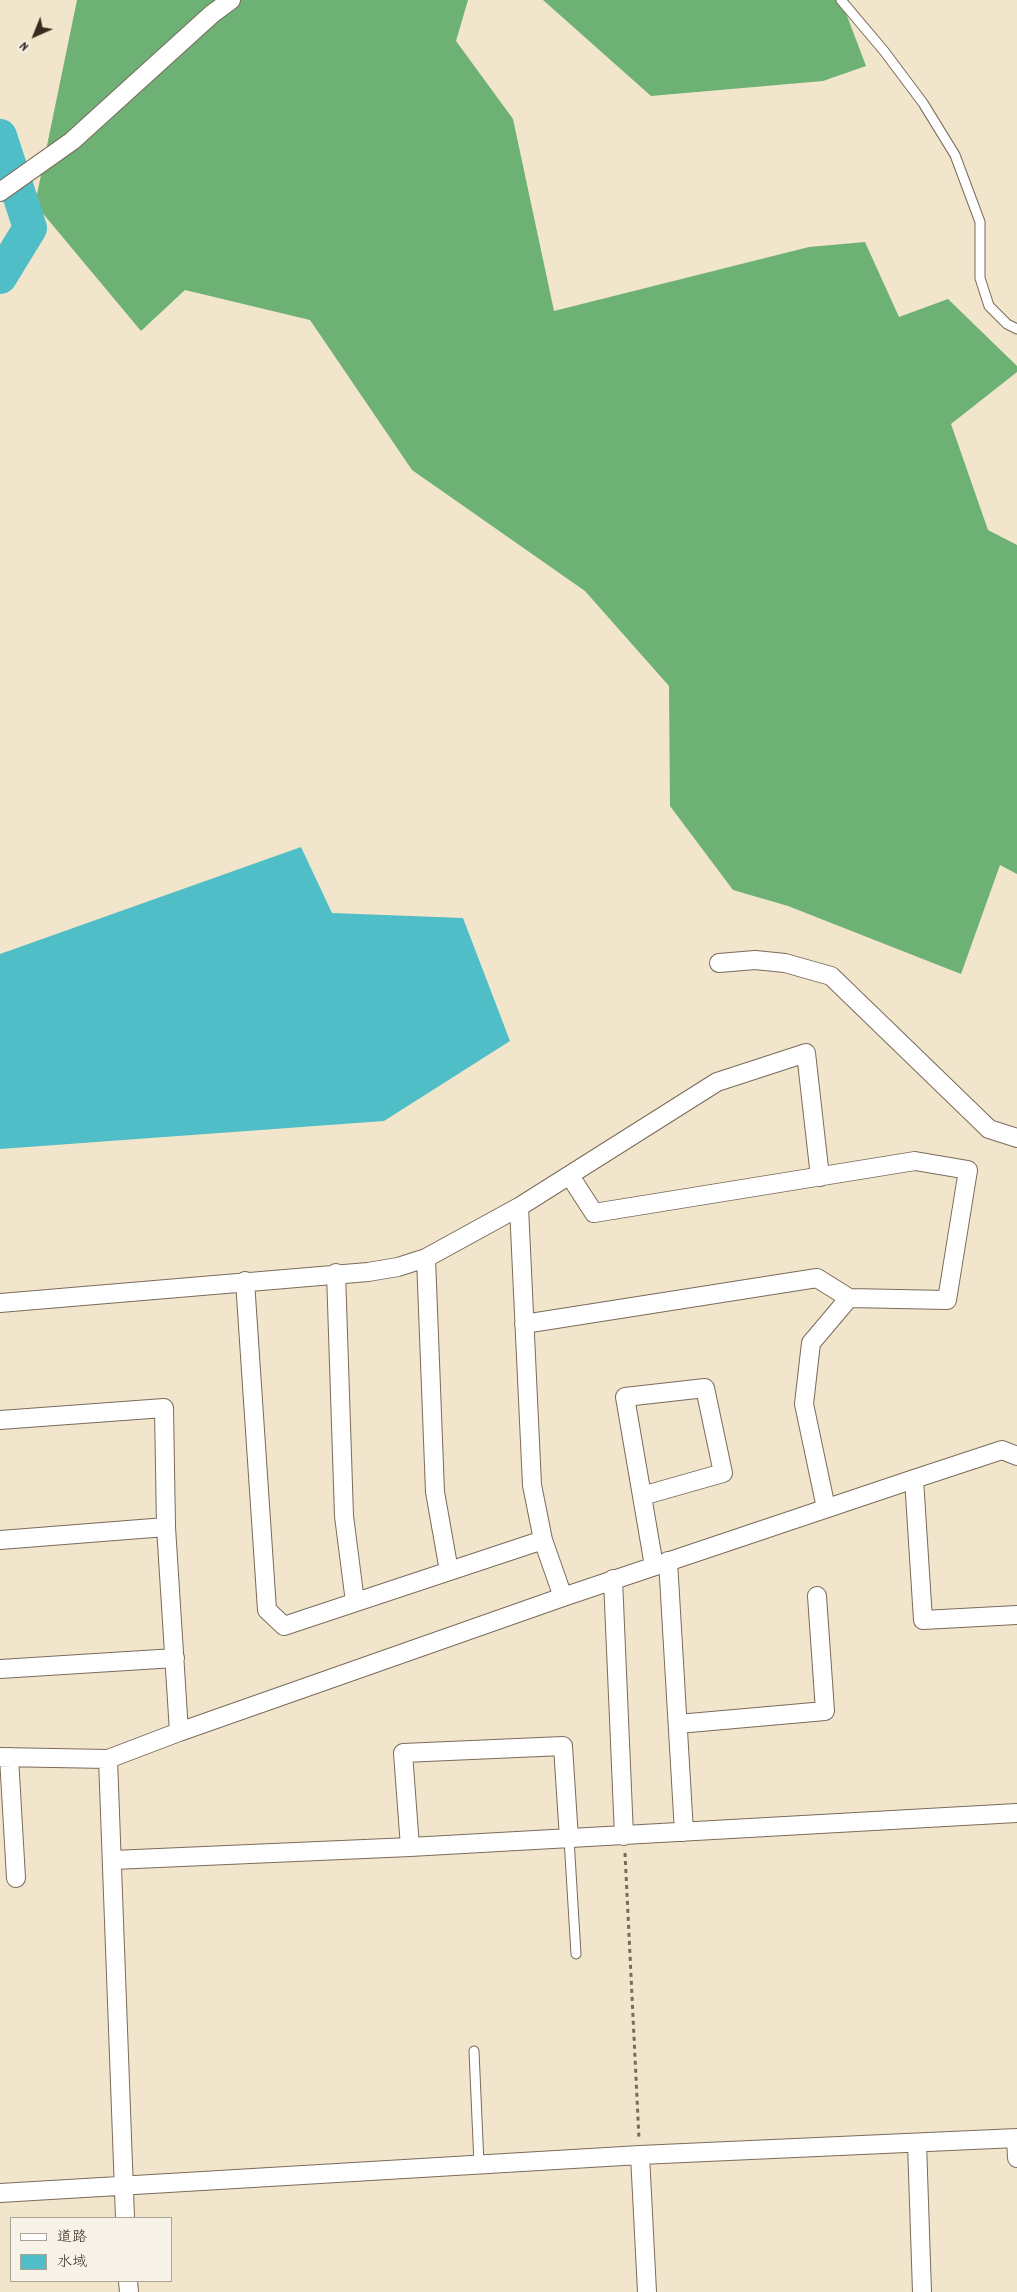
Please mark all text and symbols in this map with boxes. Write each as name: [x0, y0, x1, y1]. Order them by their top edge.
north arrow: [10, 10, 60, 60]
text: N: [15, 36, 34, 55]
legend: [10, 2217, 172, 2282]
text: 道路: [57, 2227, 87, 2249]
text: 水域: [57, 2252, 87, 2274]

